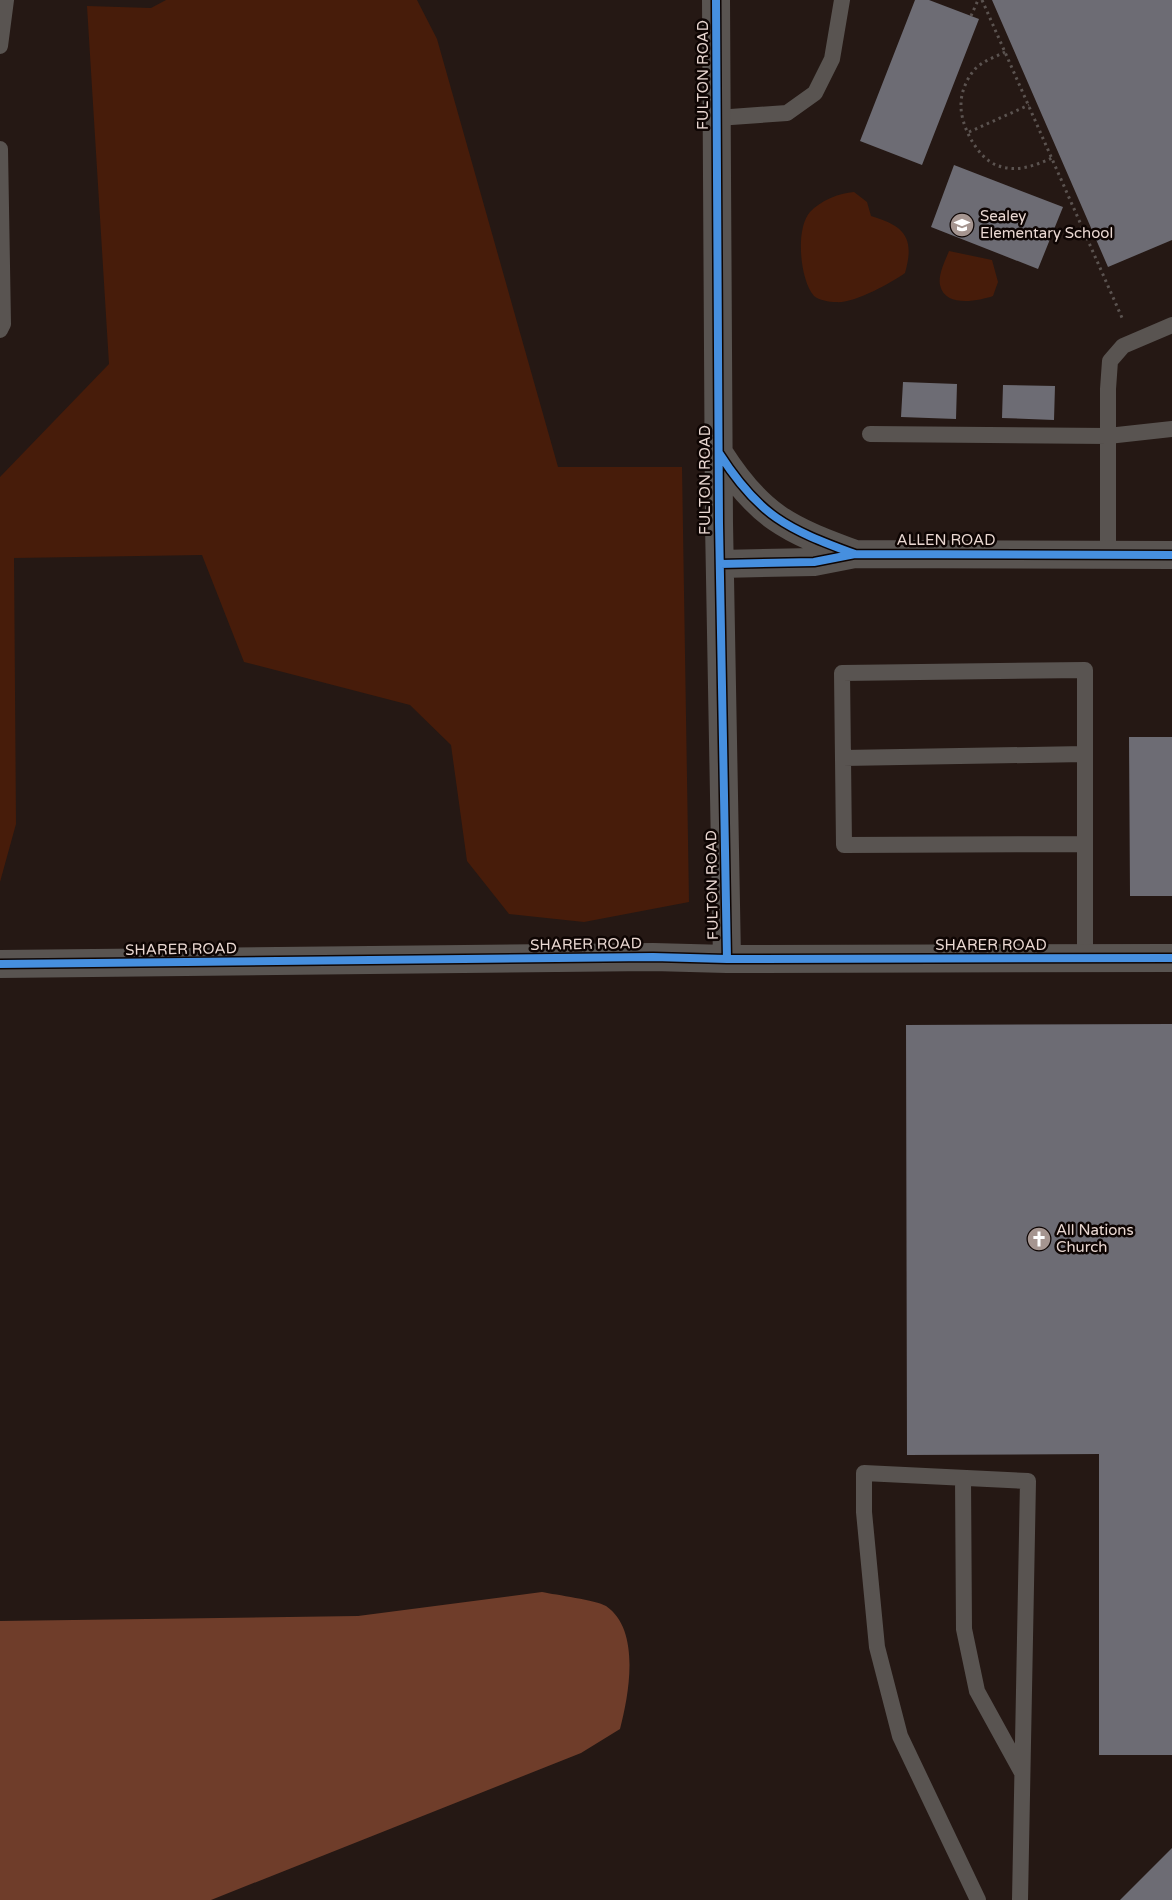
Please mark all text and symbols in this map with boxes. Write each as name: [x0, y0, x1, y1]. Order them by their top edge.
street label: FULTON ROAD: [694, 20, 712, 130]
place label: Sealey Elementary School: [980, 207, 1113, 242]
school or university icon: Sealey Elementary School: [949, 212, 975, 238]
street label: FULTON ROAD: [696, 425, 714, 535]
street label: ALLEN ROAD: [896, 531, 996, 549]
street label: FULTON ROAD: [702, 830, 722, 940]
street label: SHARER ROAD: [530, 934, 642, 954]
street label: SHARER ROAD: [935, 936, 1047, 954]
street label: SHARER ROAD: [125, 939, 237, 959]
place label: All Nations Church: [1056, 1221, 1134, 1256]
church icon: All Nations Church: [1026, 1226, 1052, 1252]

